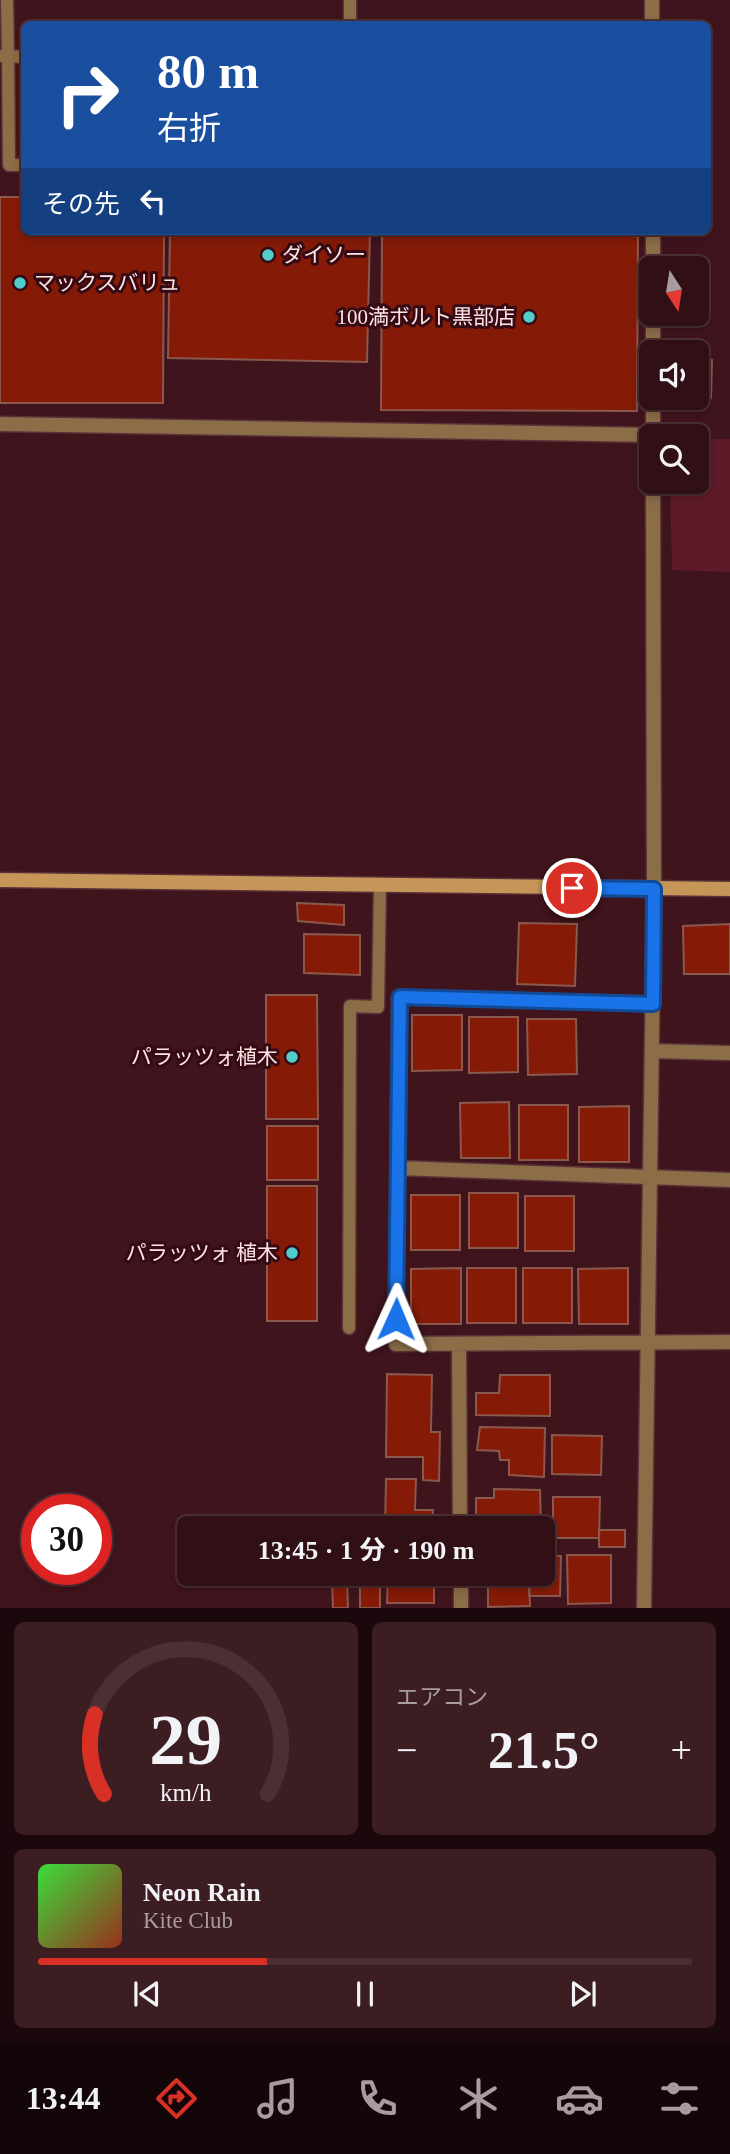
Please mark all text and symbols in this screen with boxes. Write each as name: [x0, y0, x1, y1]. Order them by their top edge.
text: 80 m: [157, 44, 259, 99]
icon: right: [42, 49, 133, 140]
text: 右折: [157, 110, 221, 146]
icon: left: [134, 182, 172, 220]
text: その先: [42, 190, 120, 219]
place label: ダイソー: [282, 243, 366, 267]
marker: ダイソー: [260, 247, 276, 263]
north arrow: [639, 256, 709, 326]
map controls: [639, 256, 709, 494]
place label: マックスバリュ: [34, 271, 180, 295]
marker: マックスバリュ: [12, 275, 28, 291]
place label: 100満ボルト黒部店: [337, 305, 515, 329]
marker: 100満ボルト黒部店: [521, 309, 537, 325]
button: sound: [639, 340, 709, 410]
button: search: [639, 424, 709, 494]
pin: [542, 858, 602, 918]
icon: arrive: [553, 869, 591, 907]
place label: パラッツォ植木: [131, 1045, 278, 1069]
marker: パラッツォ植木: [284, 1049, 300, 1065]
place label: パラッツォ 植木: [126, 1241, 278, 1265]
marker: パラッツォ 植木: [284, 1245, 300, 1261]
position arrow: [359, 1282, 433, 1356]
speed limit sign: 30: [21, 1494, 112, 1585]
text: 13:45 · 1 分 · 190 m: [258, 1536, 474, 1565]
text: エアコン: [396, 1685, 488, 1710]
text: 29: [150, 1700, 222, 1781]
text: 21.5°: [488, 1722, 600, 1779]
text: −: [396, 1729, 417, 1771]
text: +: [671, 1729, 692, 1771]
text: km/h: [160, 1779, 212, 1806]
text: Neon Rain: [143, 1878, 261, 1907]
text: Kite Club: [143, 1908, 233, 1933]
icon: previous: [128, 1975, 166, 2013]
icon: pause: [346, 1975, 384, 2013]
icon: next: [564, 1975, 602, 2013]
icon: directions: [152, 2074, 201, 2123]
icon: music: [253, 2074, 302, 2123]
icon: phone: [353, 2074, 402, 2123]
icon: climate: [454, 2074, 503, 2123]
icon: car: [555, 2074, 604, 2123]
icon: filters: [655, 2074, 704, 2123]
text: 13:44: [26, 2080, 100, 2116]

